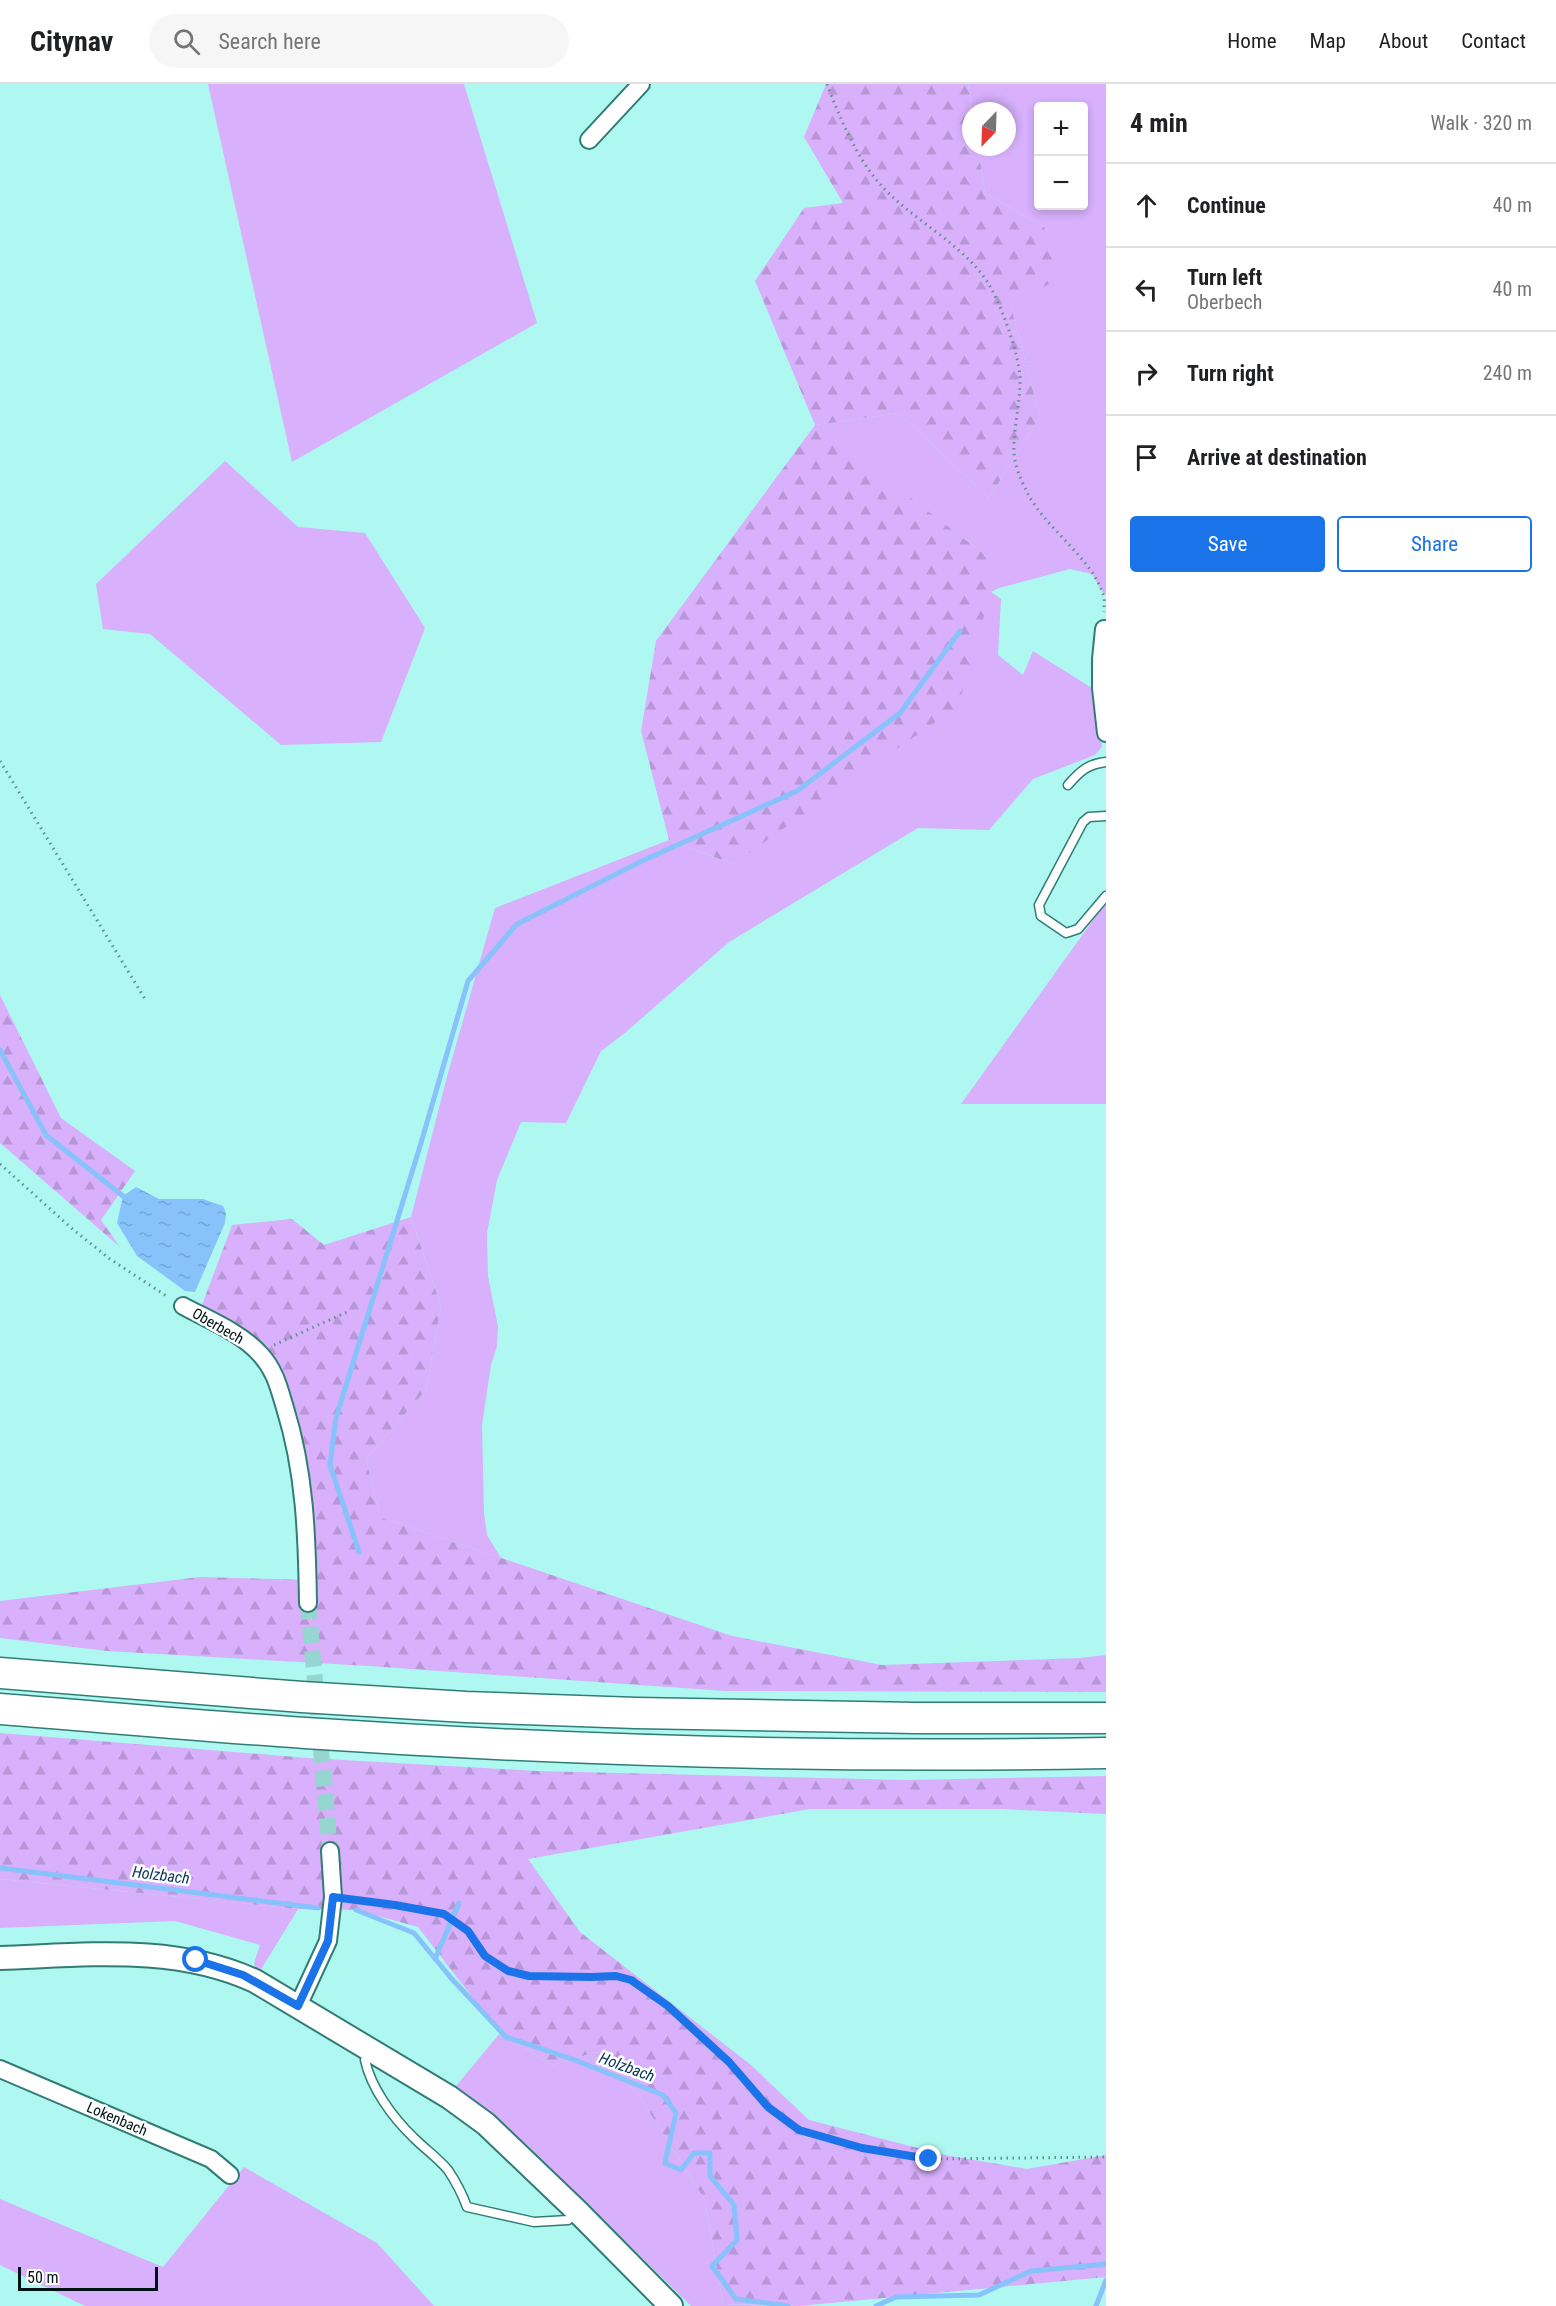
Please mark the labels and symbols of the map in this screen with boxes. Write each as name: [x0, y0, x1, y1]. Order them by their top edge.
north arrow: [962, 102, 1016, 156]
street label: Oberbech: [189, 1304, 247, 1348]
water label: Holzbach: [131, 1862, 191, 1888]
route start: [182, 1946, 208, 1972]
water label: Holzbach: [597, 2048, 657, 2086]
street label: Lokenbach: [84, 2098, 150, 2140]
route end: [915, 2145, 941, 2171]
scale bar: [18, 2264, 158, 2292]

